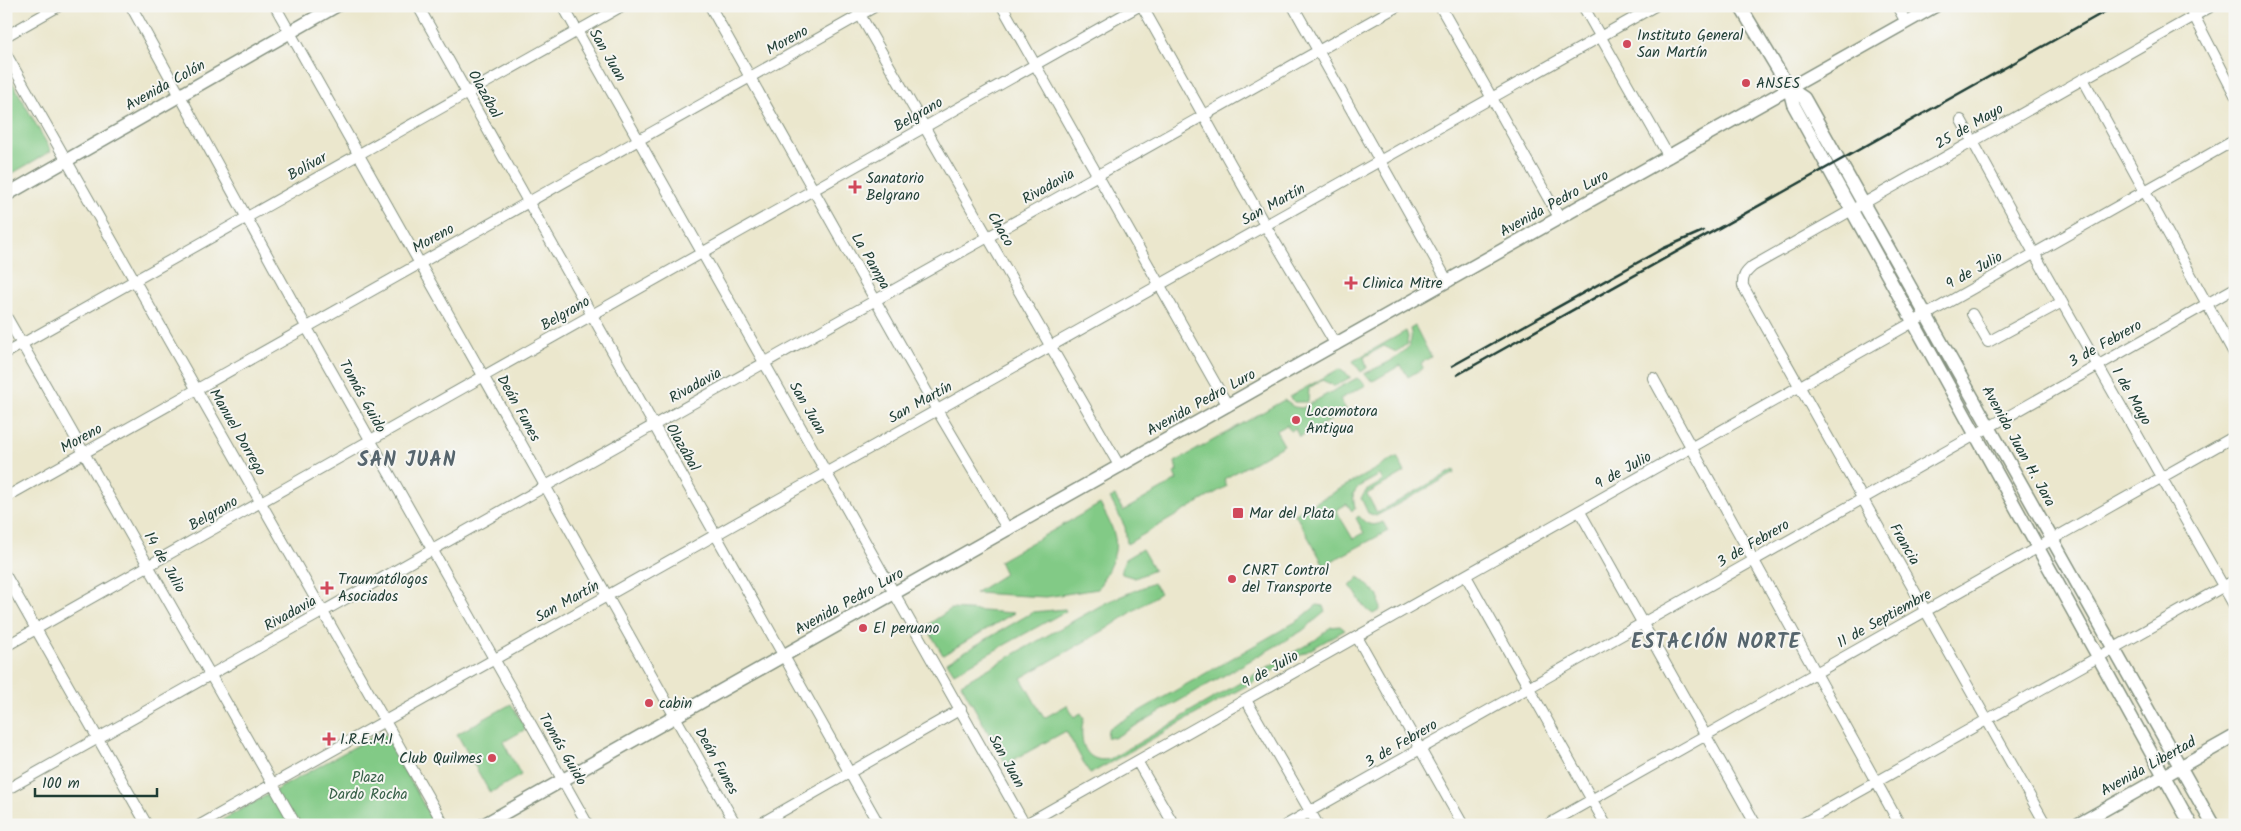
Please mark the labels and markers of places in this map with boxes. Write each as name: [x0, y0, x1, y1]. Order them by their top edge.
place label: Instituto General San Martín: [1637, 24, 1744, 65]
marker: Instituto General San Martín: [1621, 38, 1633, 50]
place label: ANSES: [1756, 72, 1800, 96]
marker: ANSES: [1740, 77, 1752, 89]
place label: Sanatorio Belgrano: [866, 167, 924, 208]
marker: Sanatorio Belgrano: [848, 180, 862, 194]
place label: Clinica Mitre: [1362, 272, 1443, 296]
marker: Clinica Mitre: [1344, 276, 1358, 290]
place label: Locomotora Antigua: [1306, 400, 1378, 441]
marker: Locomotora Antigua: [1290, 414, 1302, 426]
place label: Mar del Plata: [1249, 502, 1334, 526]
marker: Mar del Plata: [1231, 506, 1245, 520]
place label: CNRT Control del Transporte: [1242, 559, 1332, 600]
place label: Traumatólogos Asociados: [338, 568, 428, 609]
marker: CNRT Control del Transporte: [1226, 573, 1238, 585]
marker: Traumatólogos Asociados: [320, 581, 334, 595]
place label: El peruano: [873, 617, 940, 641]
marker: El peruano: [857, 622, 869, 634]
place label: cabin: [659, 692, 692, 716]
marker: cabin: [643, 697, 655, 709]
place label: I.R.E.M.I: [340, 728, 393, 752]
marker: I.R.E.M.I: [322, 732, 336, 746]
place label: Club Quilmes: [399, 747, 483, 771]
marker: Club Quilmes: [486, 752, 498, 764]

